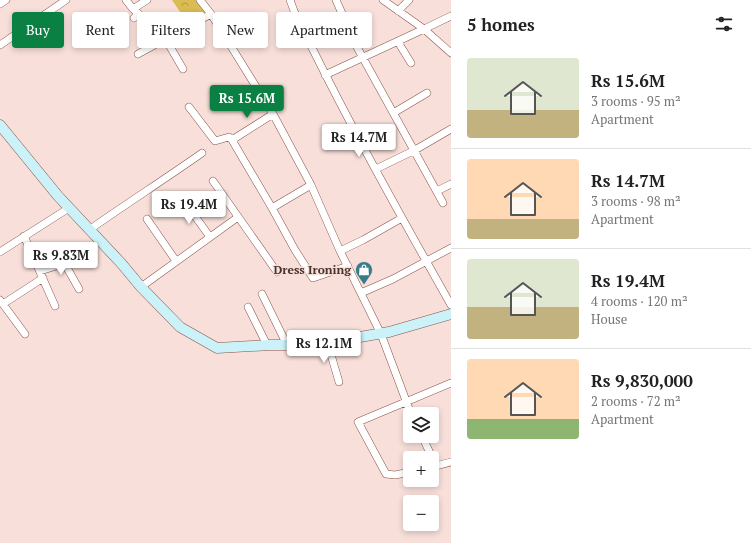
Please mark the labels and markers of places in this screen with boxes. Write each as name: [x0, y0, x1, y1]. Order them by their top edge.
pin: Rs 15.6M: [206, 85, 288, 119]
pin: Rs 14.7M: [318, 124, 400, 158]
pin: Rs 19.4M: [148, 191, 230, 225]
pin: Rs 9.83M: [20, 242, 102, 276]
shop icon: Dress Ironing: [354, 260, 374, 285]
place label: Dress Ironing: [273, 262, 351, 277]
pin: Rs 12.1M: [283, 330, 365, 364]

